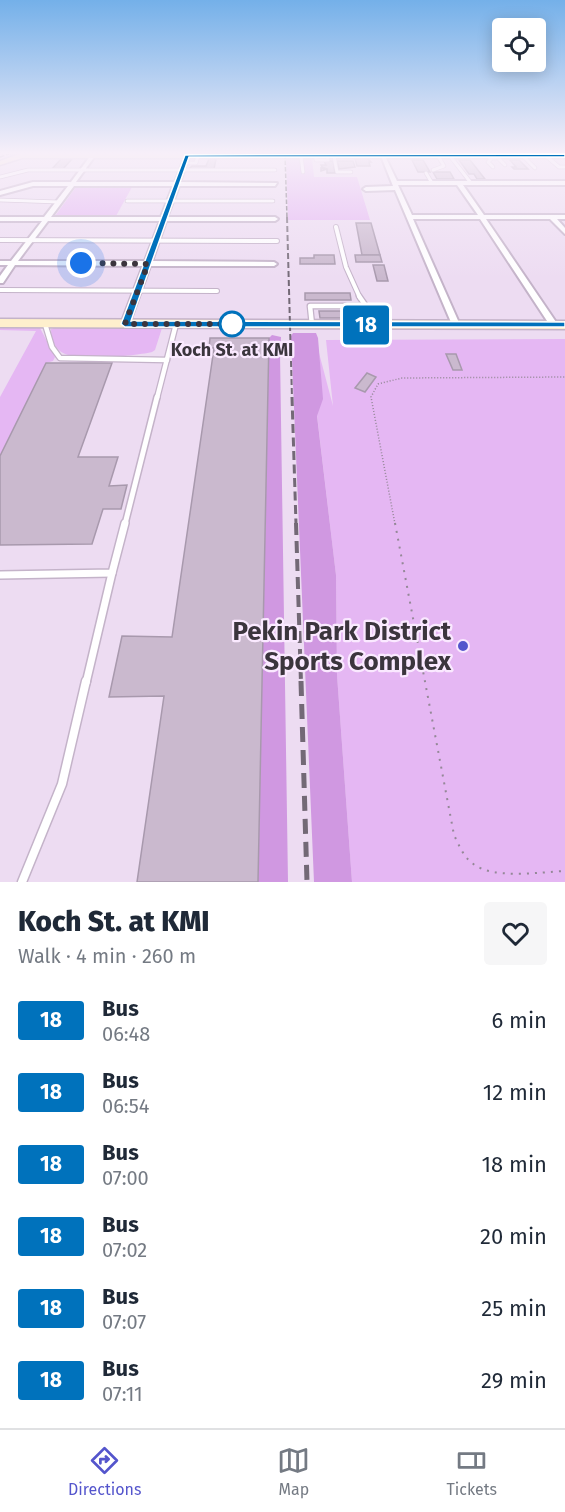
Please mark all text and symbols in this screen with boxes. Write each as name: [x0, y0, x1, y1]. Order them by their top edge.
map controls: [492, 18, 546, 72]
button: locate: [492, 18, 546, 72]
your location: [66, 248, 96, 278]
line badge: 18: [339, 306, 393, 344]
marker: Koch St. at KMI: [219, 311, 245, 337]
text: 18: [355, 312, 377, 338]
place label: Koch St. at KMI: [171, 339, 293, 361]
place label: Pekin Park District Sports Complex: [232, 616, 452, 677]
marker: Pekin Park District Sports Complex: [456, 639, 470, 653]
button: heart: [484, 902, 547, 965]
text: Koch St. at KMI: [18, 905, 210, 938]
text: Walk · 4 min · 260 m: [18, 944, 196, 968]
text: Bus: [102, 995, 139, 1022]
text: 18: [40, 1007, 62, 1033]
text: 6 min: [491, 1007, 547, 1034]
text: 06:48: [102, 1022, 150, 1046]
text: Bus: [102, 1067, 139, 1094]
text: 18: [40, 1079, 62, 1105]
text: 12 min: [483, 1079, 547, 1106]
text: 06:54: [102, 1094, 149, 1118]
text: Bus: [102, 1139, 139, 1166]
text: 18: [40, 1151, 62, 1177]
text: 18 min: [482, 1151, 547, 1178]
text: 07:00: [102, 1166, 149, 1190]
text: Bus: [102, 1211, 139, 1238]
text: 18: [40, 1223, 62, 1249]
text: 20 min: [480, 1223, 547, 1250]
text: 07:02: [102, 1238, 147, 1262]
text: Bus: [102, 1283, 139, 1310]
text: 18: [40, 1295, 62, 1321]
text: 25 min: [481, 1295, 547, 1322]
text: 07:07: [102, 1310, 146, 1334]
text: Bus: [102, 1355, 139, 1382]
text: 18: [40, 1367, 62, 1393]
text: 29 min: [481, 1367, 547, 1394]
text: 07:11: [102, 1382, 143, 1406]
tab: Directions: [68, 1444, 141, 1499]
tab: Map: [277, 1444, 310, 1499]
tab: Tickets: [446, 1444, 497, 1499]

